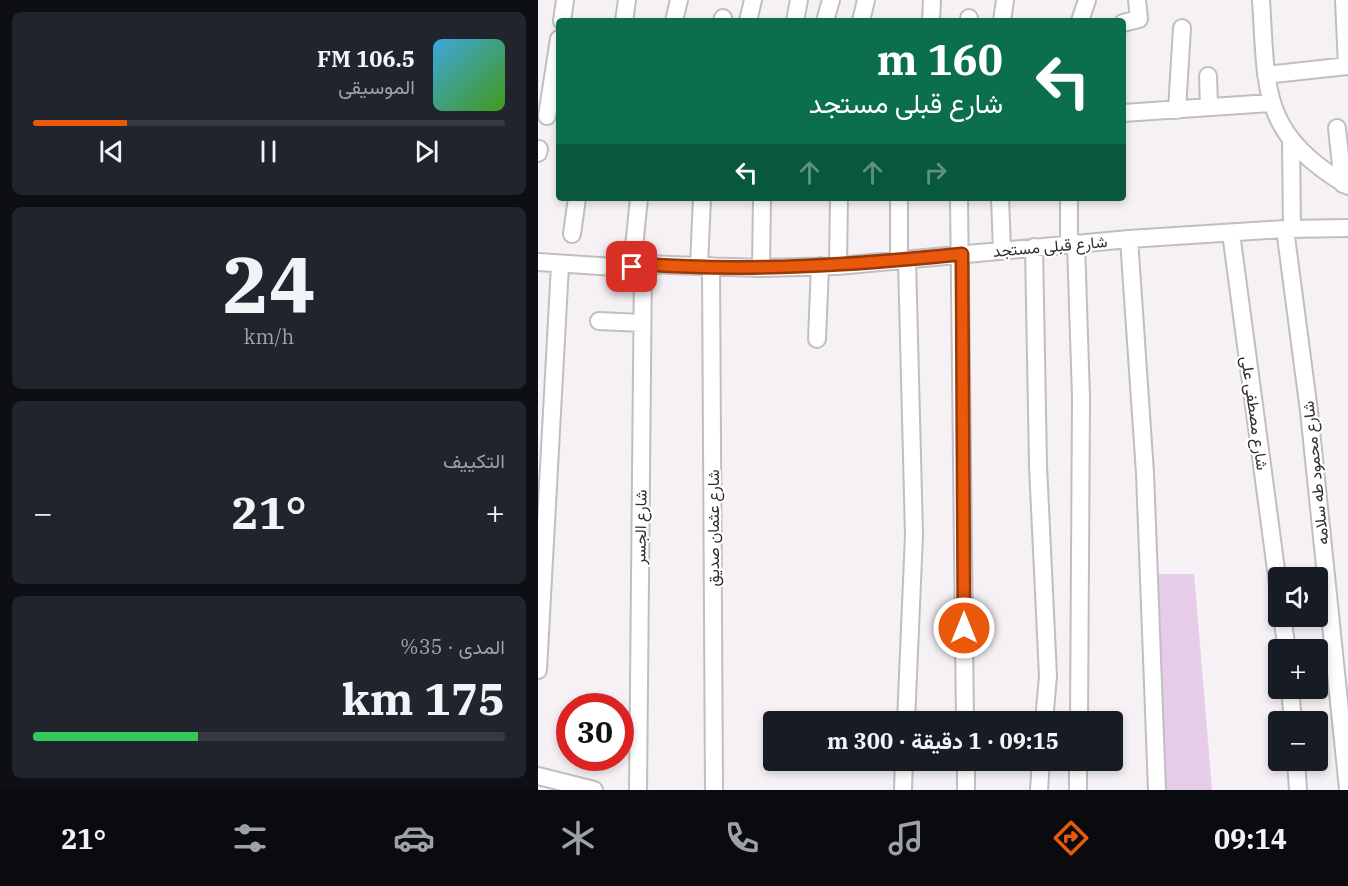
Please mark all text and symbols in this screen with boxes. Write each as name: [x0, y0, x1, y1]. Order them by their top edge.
text: 160 m: [877, 32, 1003, 87]
icon: left: [1024, 42, 1102, 120]
text: 106.5 FM: [317, 44, 415, 73]
text: الموسيقى: [338, 73, 415, 100]
text: شارع قبلى مستجد: [809, 85, 1003, 120]
icon: previous: [95, 135, 128, 168]
icon: pause: [252, 135, 285, 168]
icon: next: [410, 135, 443, 168]
icon: left: [730, 156, 763, 189]
icon: ahead: [793, 156, 826, 189]
icon: ahead: [856, 156, 889, 189]
icon: right: [919, 156, 952, 189]
street label: شارع قبلى مستجد: [992, 231, 1108, 263]
text: 24: [222, 233, 316, 334]
pin: [606, 241, 657, 292]
icon: arrive: [615, 250, 648, 283]
text: km/h: [244, 323, 294, 350]
street label: شارع مصطفى على: [1235, 355, 1273, 472]
street label: شارع محمود طه سلامه: [1298, 400, 1334, 546]
text: التكييف: [443, 447, 505, 474]
street label: شارع عثمان صديق: [703, 469, 725, 587]
text: 21°: [231, 483, 307, 541]
street label: شارع الجسر: [629, 489, 653, 566]
text: −: [33, 491, 53, 534]
text: +: [485, 491, 505, 534]
map controls: [1268, 567, 1328, 771]
button: sound: [1268, 567, 1328, 627]
position arrow: [932, 596, 996, 660]
text: المدى · 35%: [400, 633, 505, 660]
button: +: [1268, 639, 1328, 699]
text: 175 km: [342, 669, 505, 727]
speed limit sign: 30: [556, 693, 634, 771]
button: −: [1268, 711, 1328, 771]
text: 09:15 · 1 دقيقة · 300 m: [827, 726, 1059, 755]
icon: filters: [229, 817, 271, 859]
icon: car: [393, 817, 435, 859]
icon: climate: [557, 817, 599, 859]
icon: phone: [721, 817, 763, 859]
icon: music: [885, 817, 927, 859]
icon: directions: [1050, 817, 1092, 859]
text: 21°: [61, 821, 106, 856]
text: 09:14: [1214, 821, 1287, 856]

